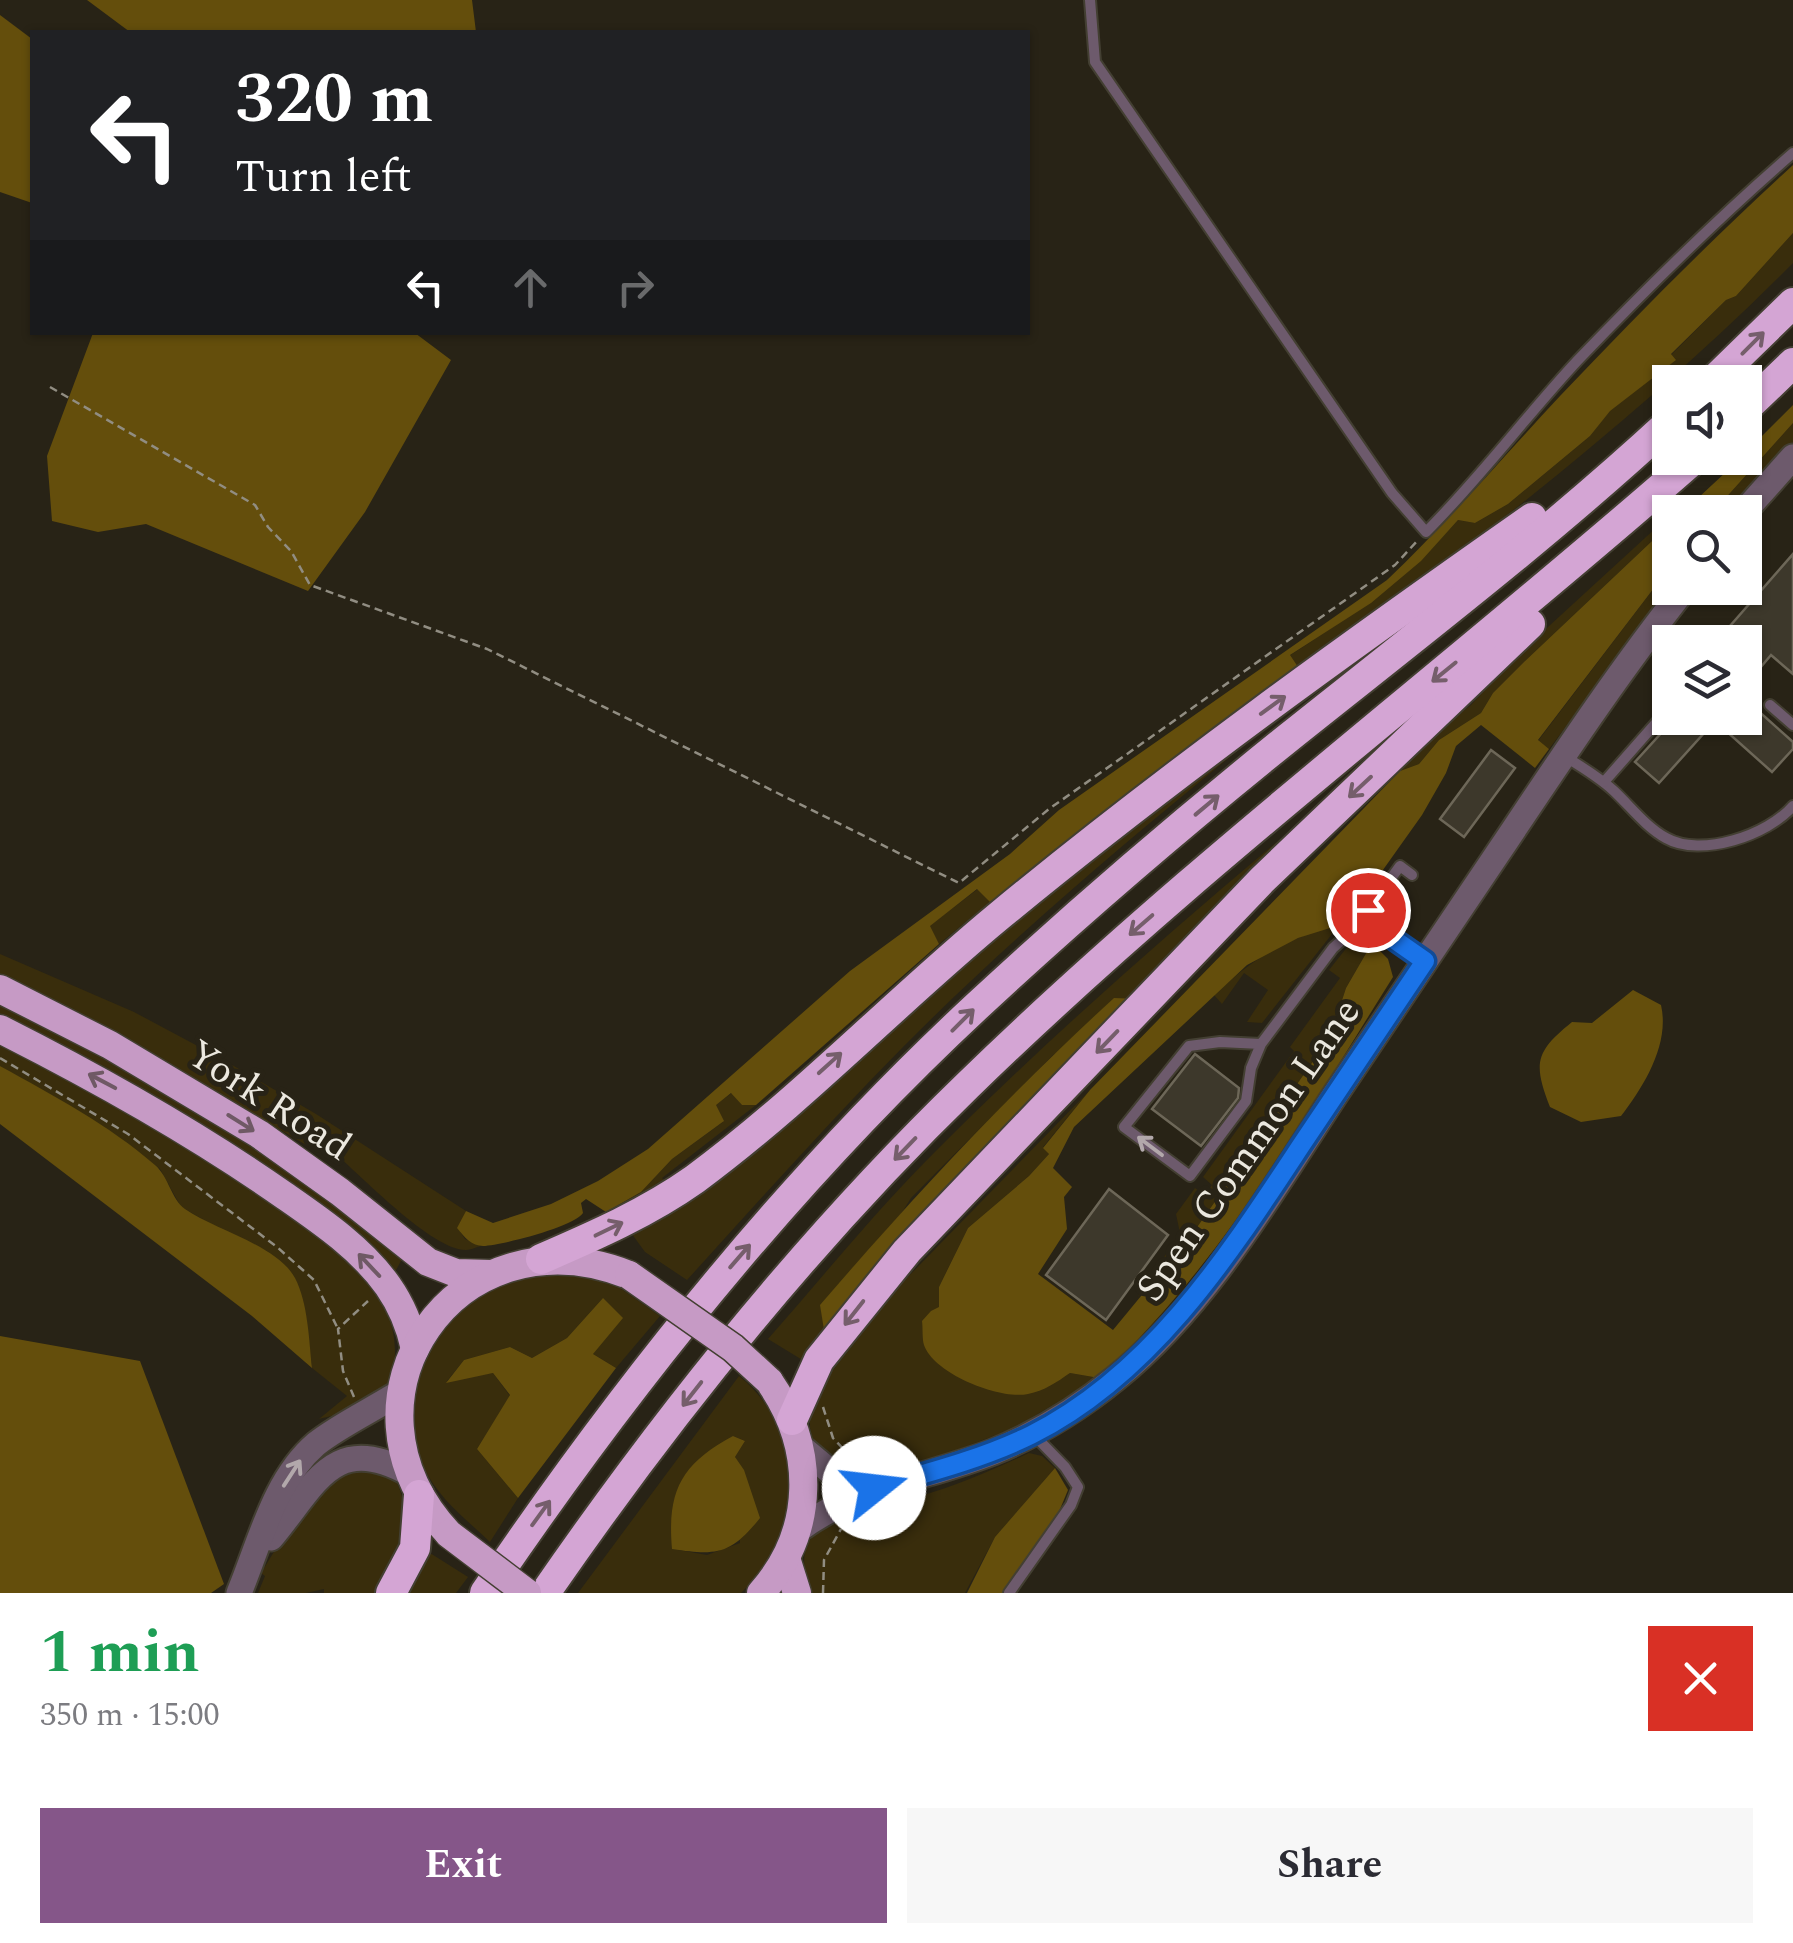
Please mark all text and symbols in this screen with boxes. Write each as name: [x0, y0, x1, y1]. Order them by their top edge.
text: 320 m: [235, 47, 433, 153]
icon: left: [70, 70, 200, 200]
text: Turn left: [235, 143, 412, 212]
icon: left: [398, 260, 453, 315]
icon: ahead: [503, 260, 558, 315]
icon: right: [608, 260, 663, 315]
one-way arrow: [1741, 332, 1765, 356]
map controls: [1652, 365, 1762, 735]
button: sound: [1652, 365, 1762, 475]
button: search: [1652, 495, 1762, 605]
button: layers: [1652, 625, 1762, 735]
one-way arrow: [1431, 661, 1458, 682]
one-way arrow: [1259, 694, 1286, 715]
one-way arrow: [1349, 775, 1373, 799]
one-way arrow: [1193, 794, 1219, 816]
pin: [1326, 868, 1411, 953]
icon: arrive: [1341, 883, 1396, 938]
one-way arrow: [1129, 914, 1154, 937]
street label: Spen Common Lane: [1121, 986, 1377, 1315]
one-way arrow: [951, 1009, 975, 1033]
street label: York Road: [174, 1025, 363, 1177]
one-way arrow: [1095, 1030, 1119, 1054]
one-way arrow: [817, 1052, 842, 1075]
one-way arrow: [88, 1071, 118, 1091]
one-way arrow: [226, 1113, 255, 1133]
one-way arrow: [893, 1136, 917, 1160]
one-way arrow: [1137, 1136, 1164, 1157]
one-way arrow: [594, 1219, 624, 1238]
one-way arrow: [729, 1244, 751, 1270]
one-way arrow: [358, 1253, 381, 1278]
one-way arrow: [843, 1300, 865, 1326]
one-way arrow: [681, 1380, 703, 1406]
position arrow: [822, 1436, 926, 1540]
one-way arrow: [282, 1460, 303, 1488]
one-way arrow: [530, 1500, 551, 1527]
text: 1 min: [40, 1607, 200, 1699]
button: close: [1648, 1626, 1753, 1731]
text: 350 m · 15:00: [40, 1691, 220, 1740]
button: Exit: [40, 1808, 887, 1923]
button: Share: [907, 1808, 1753, 1923]

